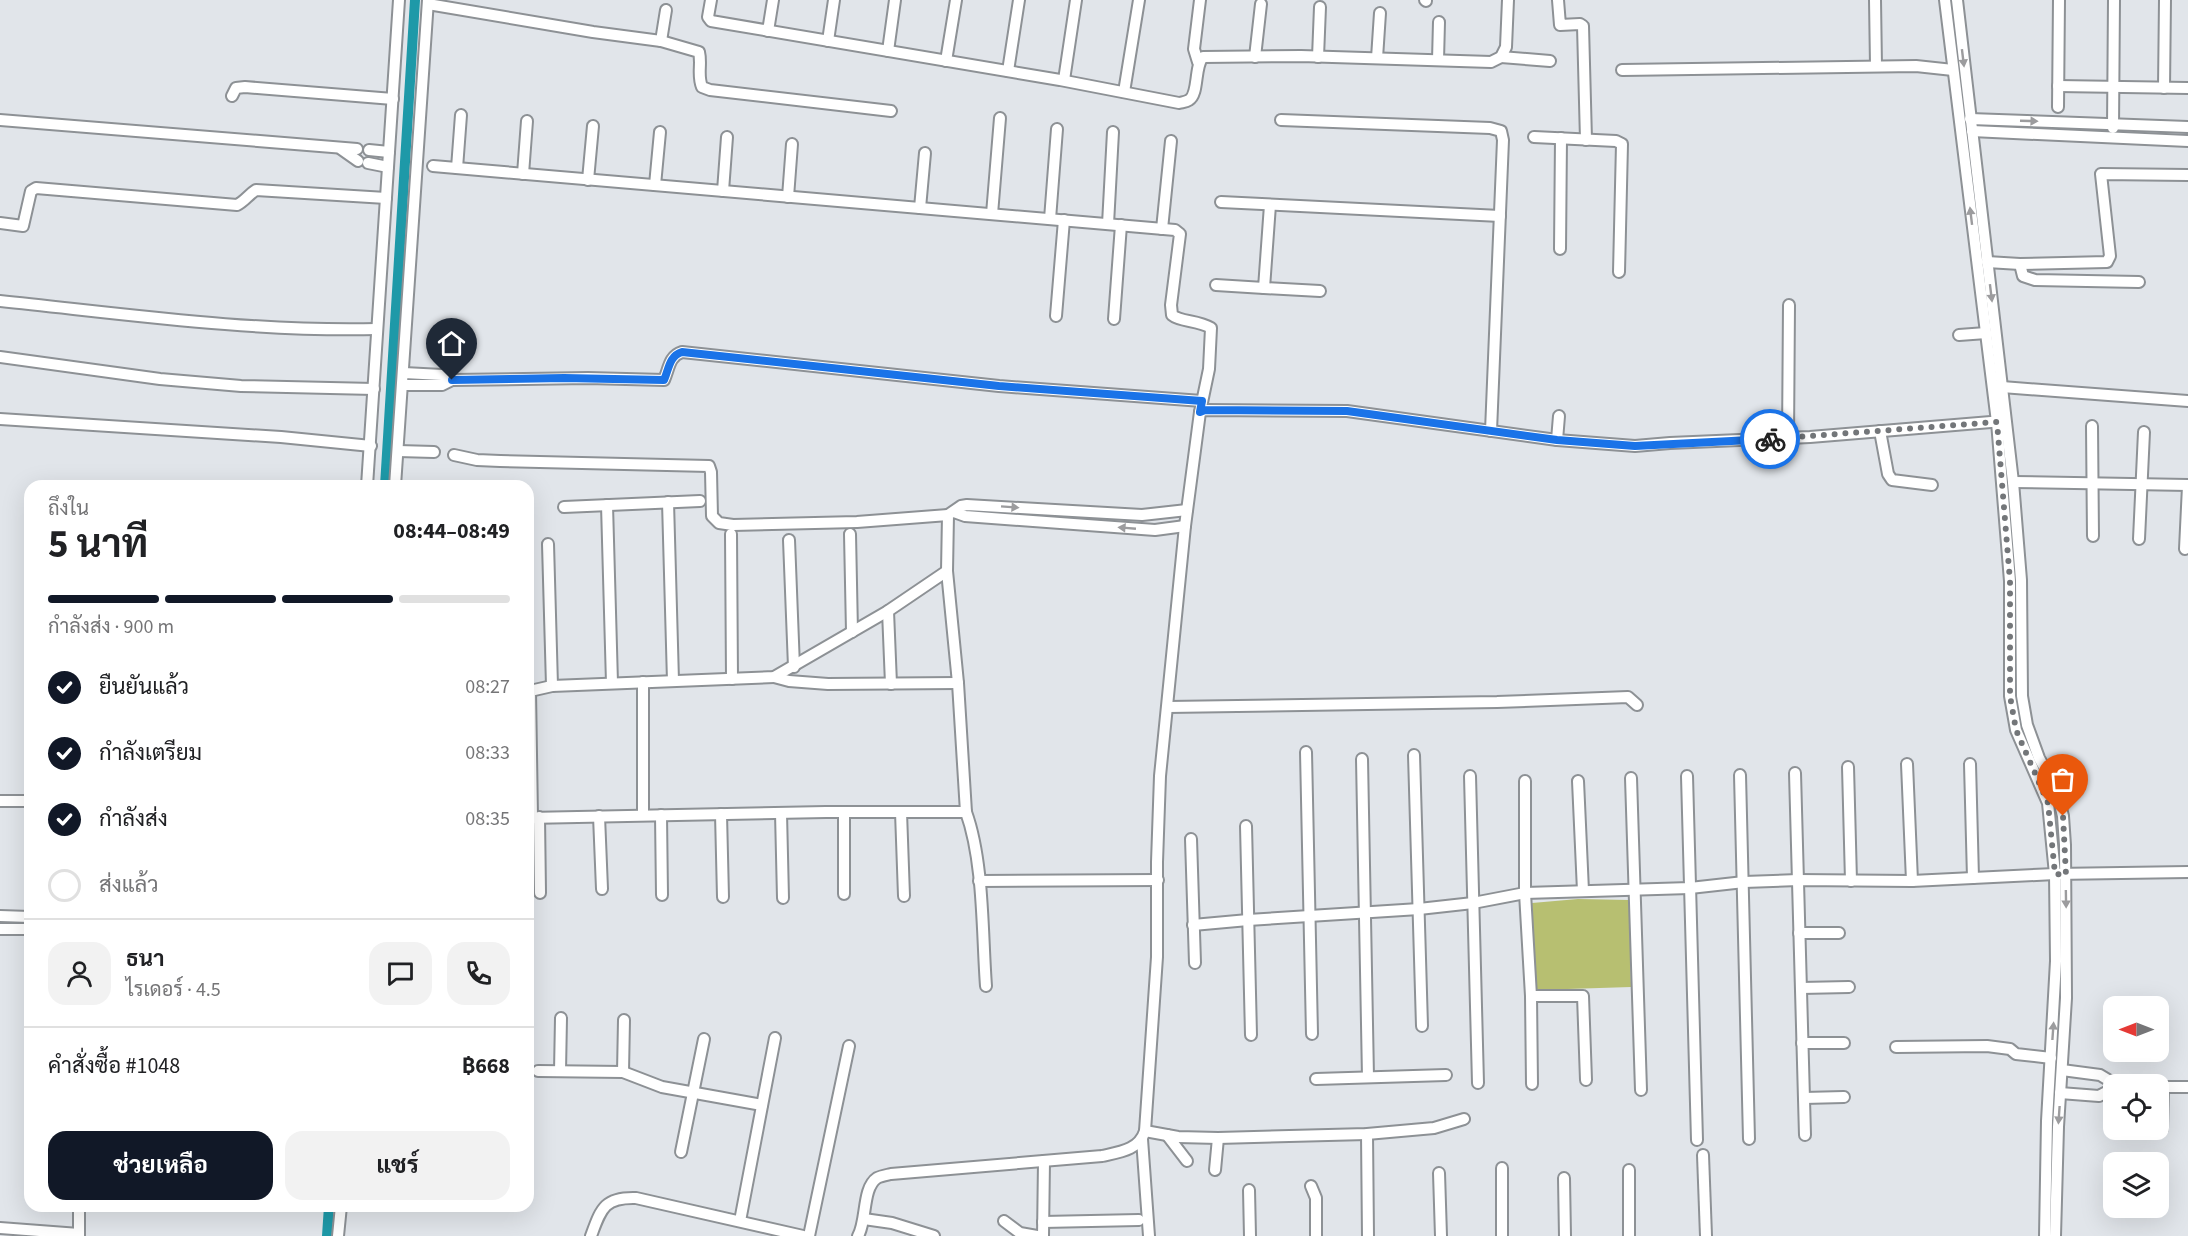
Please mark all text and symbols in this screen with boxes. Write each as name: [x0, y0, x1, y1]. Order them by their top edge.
one-way arrow: [1958, 49, 1968, 68]
one-way arrow: [2019, 116, 2038, 125]
one-way arrow: [1966, 206, 1976, 225]
one-way arrow: [1987, 284, 1996, 303]
pin: [426, 318, 477, 380]
icon: home: [435, 327, 468, 360]
courier: [1740, 409, 1800, 469]
icon: bike: [1754, 423, 1787, 456]
text: ถึงใน: [48, 495, 89, 523]
one-way arrow: [1000, 502, 1019, 512]
text: 08:44–08:49: [393, 515, 510, 547]
text: 5 นาที: [48, 517, 148, 573]
one-way arrow: [1117, 523, 1136, 532]
text: กำลังส่ง · 900 m: [48, 613, 174, 641]
icon: check: [48, 671, 81, 704]
text: ยืนยันแล้ว: [99, 671, 189, 703]
text: 08:27: [465, 673, 510, 701]
icon: check: [48, 737, 81, 770]
text: กำลังเตรียม: [99, 737, 202, 769]
text: 08:33: [465, 739, 510, 767]
pin: [2037, 754, 2088, 816]
icon: bag: [2046, 763, 2079, 796]
icon: check: [48, 803, 81, 836]
text: กำลังส่ง: [99, 803, 168, 835]
text: 08:35: [465, 805, 510, 833]
text: ส่งแล้ว: [99, 869, 159, 901]
one-way arrow: [2062, 889, 2071, 908]
button: person: [48, 942, 111, 1005]
button: chat: [369, 942, 432, 1005]
button: phone: [447, 942, 510, 1005]
text: ธนา: [126, 943, 164, 975]
text: ไรเดอร์ · 4.5: [126, 976, 221, 1004]
north arrow: [2103, 996, 2169, 1062]
map controls: [2103, 996, 2169, 1218]
one-way arrow: [2048, 1021, 2057, 1040]
text: คำสั่งซื้อ #1048: [48, 1050, 180, 1082]
text: ฿668: [462, 1050, 510, 1082]
button: locate: [2103, 1074, 2169, 1140]
one-way arrow: [2054, 1105, 2063, 1124]
button: ช่วยเหลือ: [48, 1131, 273, 1200]
button: แชร์: [285, 1131, 510, 1200]
button: layers: [2103, 1152, 2169, 1218]

